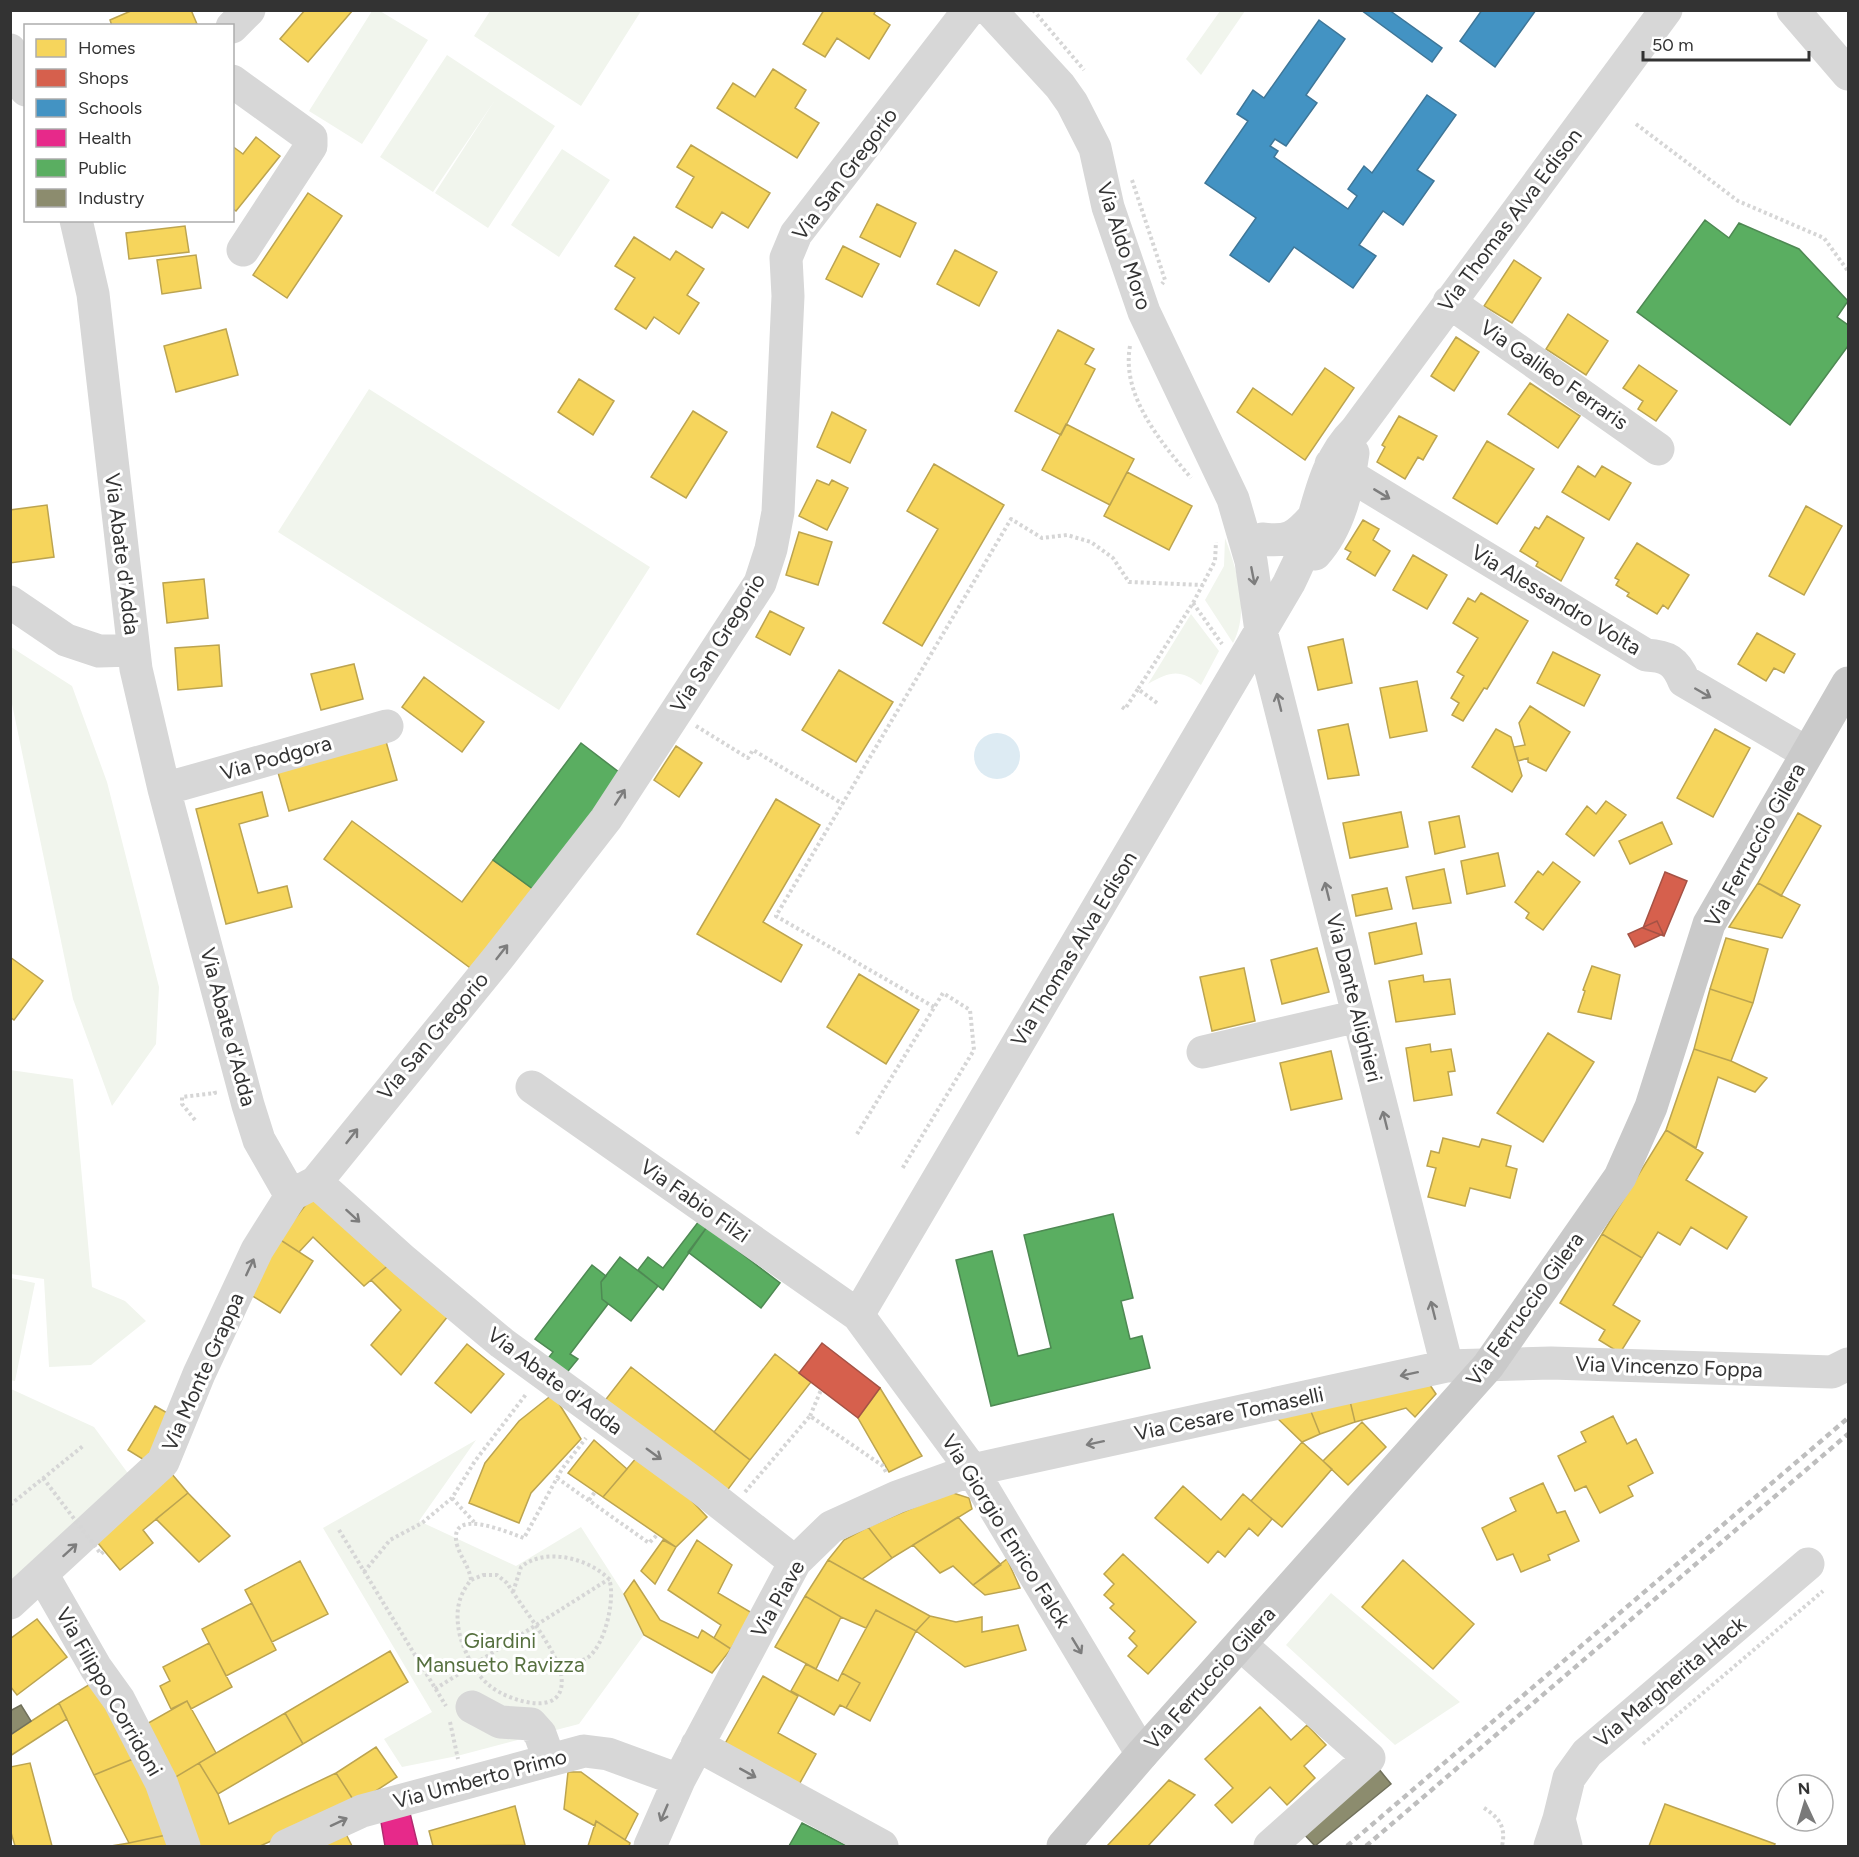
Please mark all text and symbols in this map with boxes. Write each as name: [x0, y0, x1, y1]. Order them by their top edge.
legend: [24, 24, 234, 222]
scale bar: [1643, 24, 1810, 62]
text: 50 m: [1652, 34, 1694, 56]
text: Homes: [78, 37, 136, 59]
text: Shops: [78, 67, 129, 89]
text: Schools: [78, 97, 142, 119]
street label: Via San Gregorio: [787, 103, 902, 245]
street label: Via Thomas Alva Edison: [1432, 123, 1587, 316]
text: Health: [78, 127, 131, 149]
text: Public: [78, 157, 127, 179]
street label: Via Aldo Moro: [1092, 179, 1157, 313]
text: Industry: [78, 187, 145, 209]
street label: Via Galileo Ferraris: [1476, 314, 1633, 435]
street label: Via Abate d'Adda: [100, 472, 145, 636]
one-way arrow: [1373, 488, 1390, 500]
street label: Via Alessandro Volta: [1467, 539, 1646, 660]
one-way arrow: [1248, 565, 1259, 585]
street label: Via San Gregorio: [665, 569, 770, 717]
one-way arrow: [1694, 687, 1711, 699]
one-way arrow: [1272, 692, 1284, 711]
street label: Via Podgora: [218, 730, 334, 785]
street label: Via Ferruccio Gilera: [1699, 758, 1810, 931]
one-way arrow: [615, 789, 627, 806]
street label: Via Thomas Alva Edison: [1005, 847, 1142, 1051]
one-way arrow: [1320, 882, 1332, 901]
street label: Via Dante Alighieri: [1321, 911, 1388, 1085]
street label: Via Abate d'Adda: [195, 945, 262, 1109]
one-way arrow: [496, 945, 509, 961]
street label: Via San Gregorio: [372, 967, 493, 1105]
one-way arrow: [1378, 1111, 1390, 1130]
one-way arrow: [345, 1128, 358, 1144]
street label: Via Fabio Filzi: [636, 1154, 755, 1248]
one-way arrow: [346, 1208, 361, 1223]
street label: Via Ferruccio Gilera: [1461, 1227, 1589, 1390]
one-way arrow: [244, 1258, 256, 1276]
street label: Via Monte Grappa: [156, 1289, 249, 1455]
one-way arrow: [1426, 1300, 1438, 1319]
street label: Via Abate d'Adda: [483, 1322, 628, 1440]
street label: Via Vincenzo Foppa: [1575, 1351, 1763, 1382]
one-way arrow: [1400, 1369, 1419, 1381]
street label: Via Cesare Tomaselli: [1132, 1381, 1326, 1446]
street label: Via Giorgio Enrico Falck: [937, 1430, 1077, 1633]
one-way arrow: [1086, 1438, 1106, 1449]
one-way arrow: [645, 1448, 661, 1460]
one-way arrow: [62, 1543, 77, 1557]
street label: Via Piave: [745, 1556, 810, 1642]
street label: Via Ferruccio Gilera: [1139, 1601, 1280, 1754]
street label: Via Filippo Corridoni: [51, 1603, 168, 1781]
street label: Via Margherita Hack: [1589, 1610, 1751, 1752]
park label: Giardini Mansueto Ravizza: [415, 1628, 585, 1677]
one-way arrow: [1072, 1637, 1084, 1654]
street label: Via Umberto Primo: [391, 1743, 569, 1814]
one-way arrow: [739, 1767, 756, 1779]
north arrow: [1775, 1773, 1835, 1833]
text: N: [1797, 1779, 1811, 1798]
one-way arrow: [658, 1804, 670, 1822]
one-way arrow: [330, 1815, 348, 1827]

